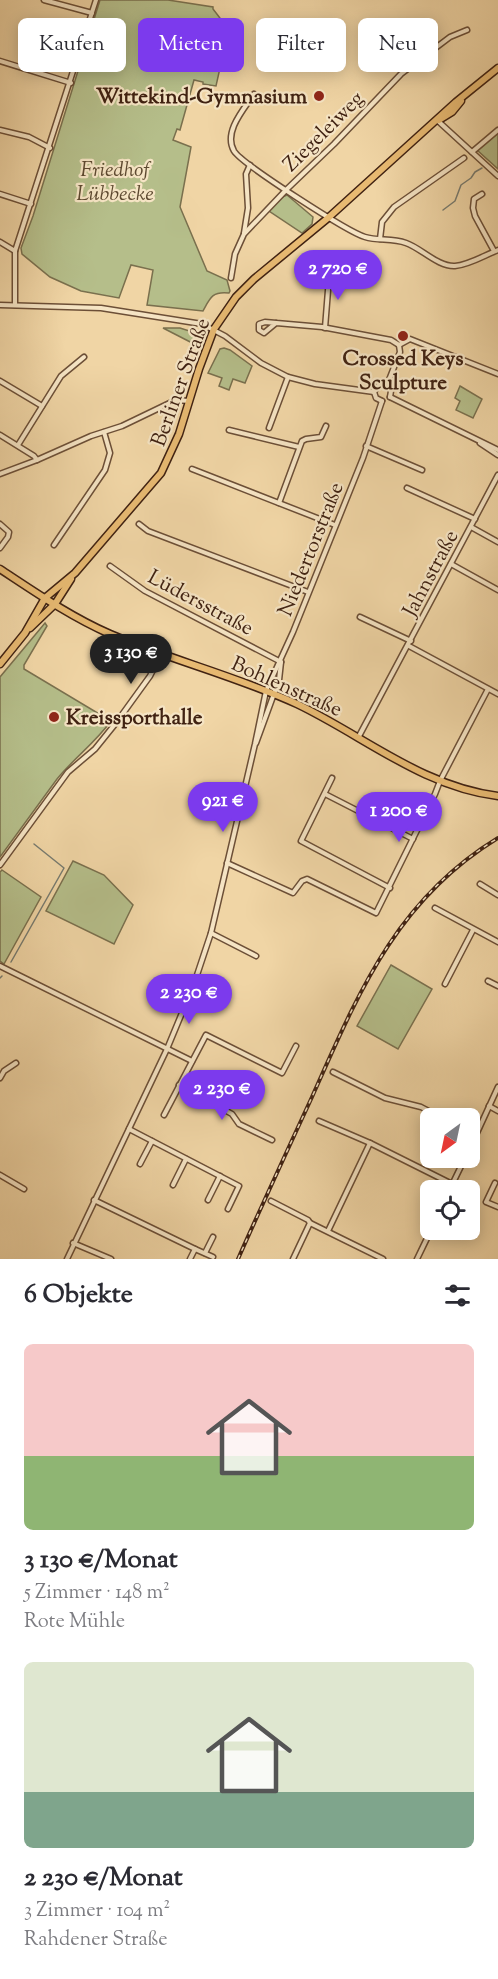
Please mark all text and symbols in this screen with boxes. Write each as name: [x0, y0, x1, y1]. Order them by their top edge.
chip: Kaufen: [18, 18, 126, 72]
chip: Mieten: [138, 18, 244, 72]
chip: Filter: [256, 18, 346, 72]
chip: Neu: [358, 18, 438, 72]
place label: Wittekind-Gymnasium: [96, 83, 308, 113]
street label: Ziegeleiweg: [277, 85, 372, 180]
marker: Wittekind-Gymnasium: [312, 89, 326, 103]
park label: Friedhof Lübbecke: [76, 156, 154, 210]
pin: 2 720 €: [283, 250, 393, 301]
text: 2 720 €: [308, 255, 368, 284]
street label: Berliner Straße: [145, 314, 219, 451]
marker: Crossed Keys Sculpture: [396, 329, 410, 343]
place label: Crossed Keys Sculpture: [342, 345, 464, 399]
street label: Niedertorstraße: [271, 478, 352, 621]
street label: Jahnstraße: [396, 525, 467, 624]
street label: Lüdersstraße: [142, 563, 258, 644]
pin: 3 130 €: [76, 634, 186, 685]
text: 3 130 €: [104, 639, 158, 668]
street label: Bohlenstraße: [226, 650, 346, 726]
place label: Kreissporthalle: [66, 704, 203, 734]
marker: Kreissporthalle: [47, 710, 61, 724]
pin: 921 €: [181, 782, 265, 833]
text: 921 €: [202, 787, 244, 816]
pin: 1 200 €: [344, 792, 454, 843]
text: 1 200 €: [370, 797, 428, 826]
pin: 2 230 €: [134, 974, 244, 1025]
text: 2 230 €: [160, 979, 218, 1008]
pin: 2 230 €: [167, 1070, 277, 1121]
text: 2 230 €: [193, 1075, 251, 1104]
north arrow: [420, 1108, 480, 1168]
map controls: [420, 1108, 480, 1240]
button: locate: [420, 1180, 480, 1240]
text: 6 Objekte: [24, 1277, 133, 1314]
icon: filters: [441, 1279, 474, 1312]
icon: home: [195, 1383, 303, 1491]
text: 3 130 €/Monat: [24, 1542, 178, 1579]
text: 5 Zimmer · 148 m²: [24, 1579, 170, 1608]
text: Rote Mühle: [24, 1608, 125, 1637]
icon: home: [195, 1701, 303, 1809]
text: 2 230 €/Monat: [24, 1860, 183, 1897]
text: 3 Zimmer · 104 m²: [24, 1897, 170, 1926]
text: Rahdener Straße: [24, 1926, 168, 1955]

